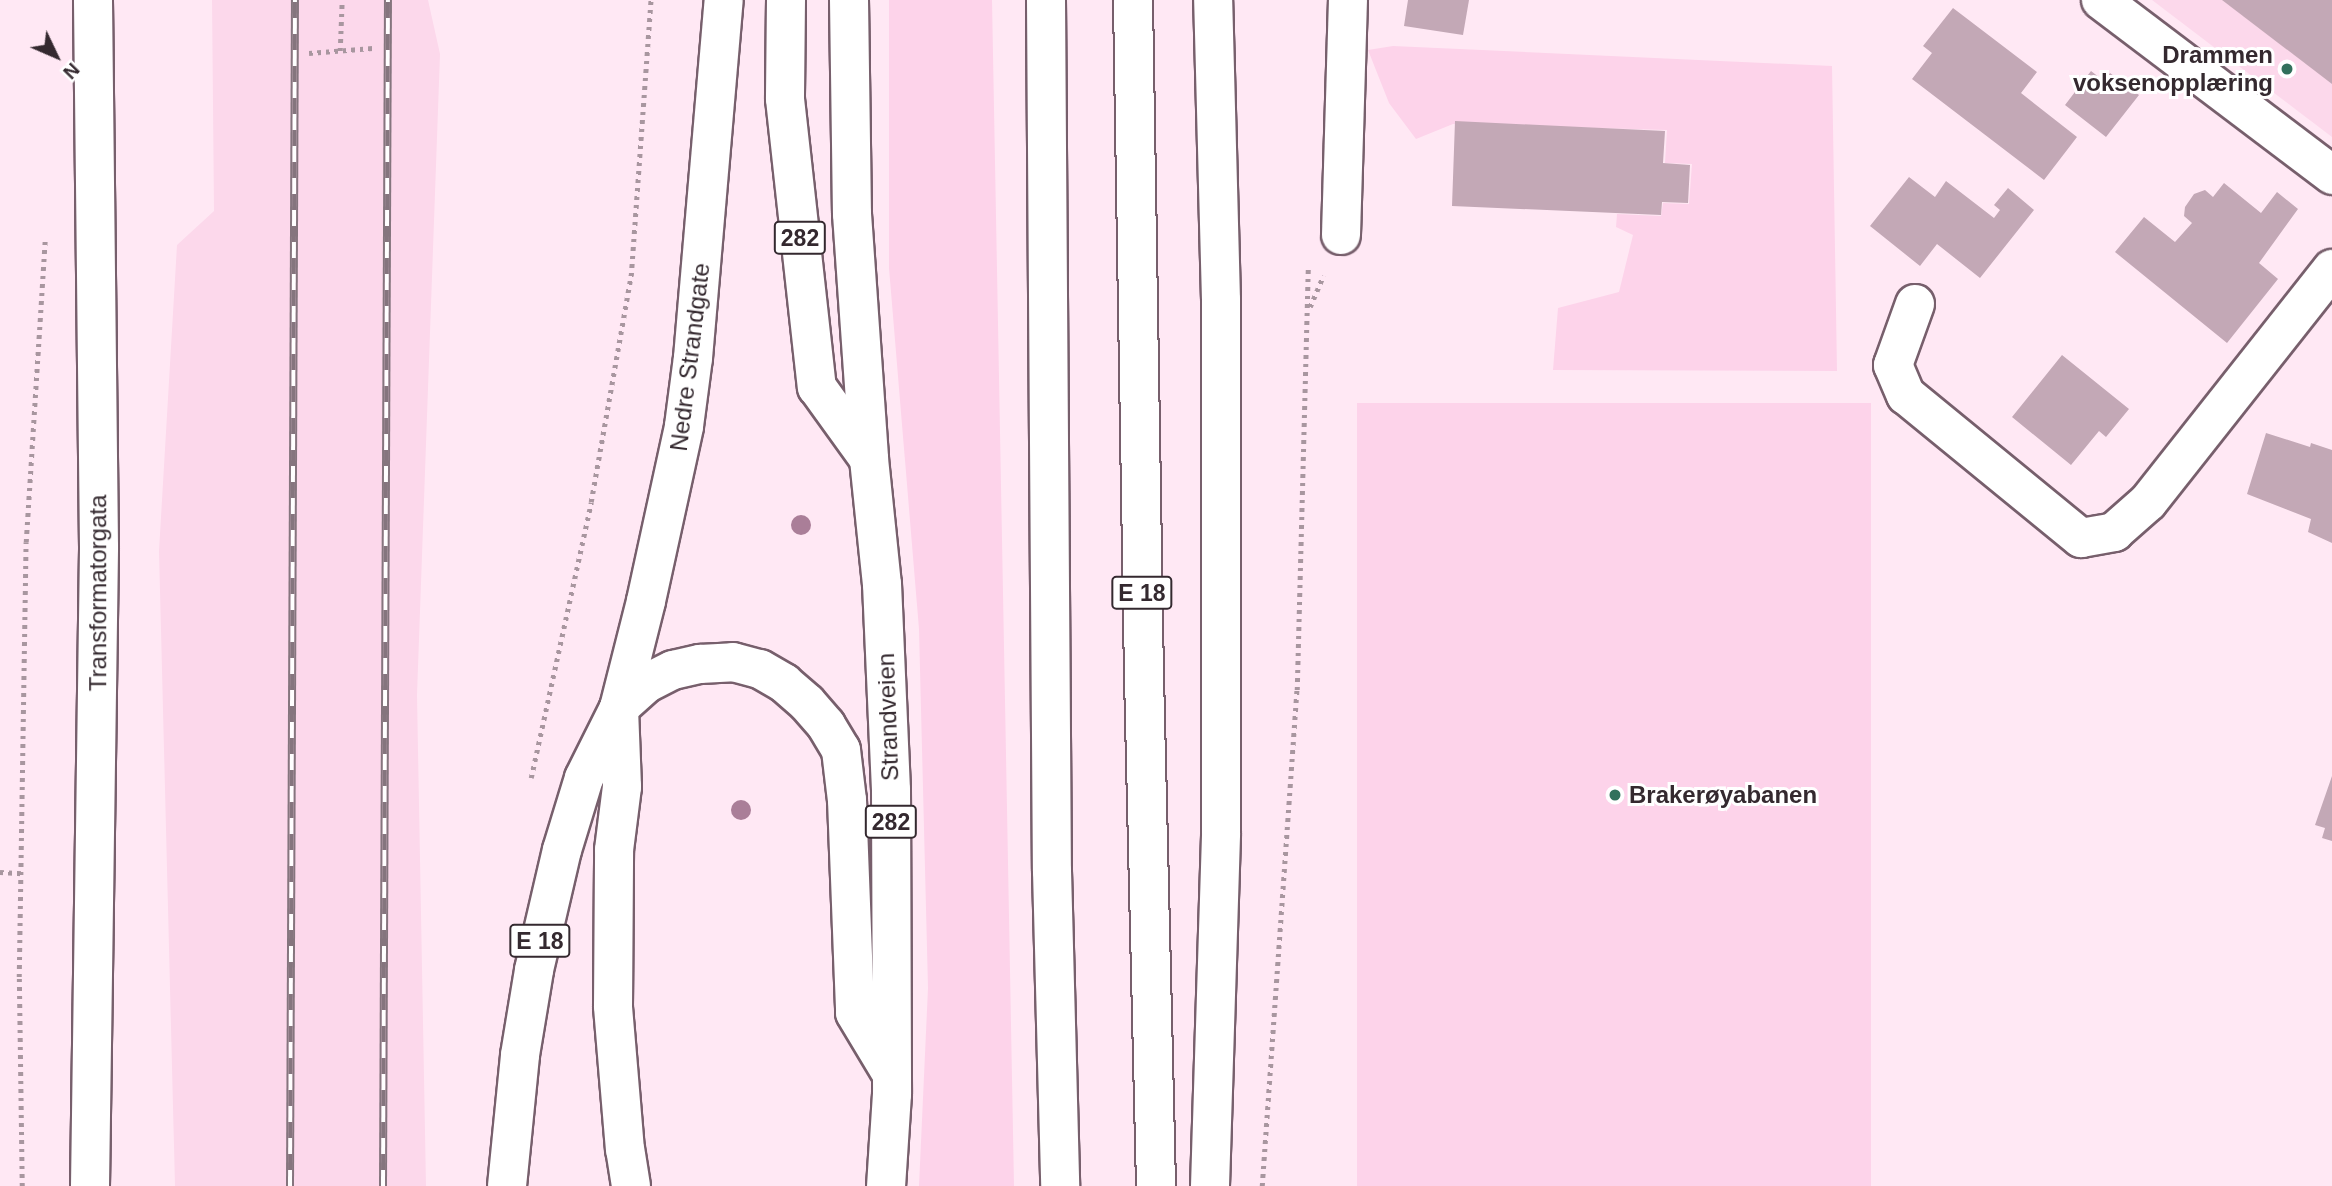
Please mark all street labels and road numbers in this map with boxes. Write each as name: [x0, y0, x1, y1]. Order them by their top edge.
road number: 282: [774, 218, 826, 258]
street label: Nedre Strandgate: [664, 261, 716, 453]
street label: Transformatorgata: [84, 495, 112, 691]
road number: E 18: [1110, 573, 1174, 612]
street label: Strandveien: [871, 652, 905, 782]
road number: 282: [865, 802, 917, 842]
road number: E 18: [508, 922, 572, 960]

